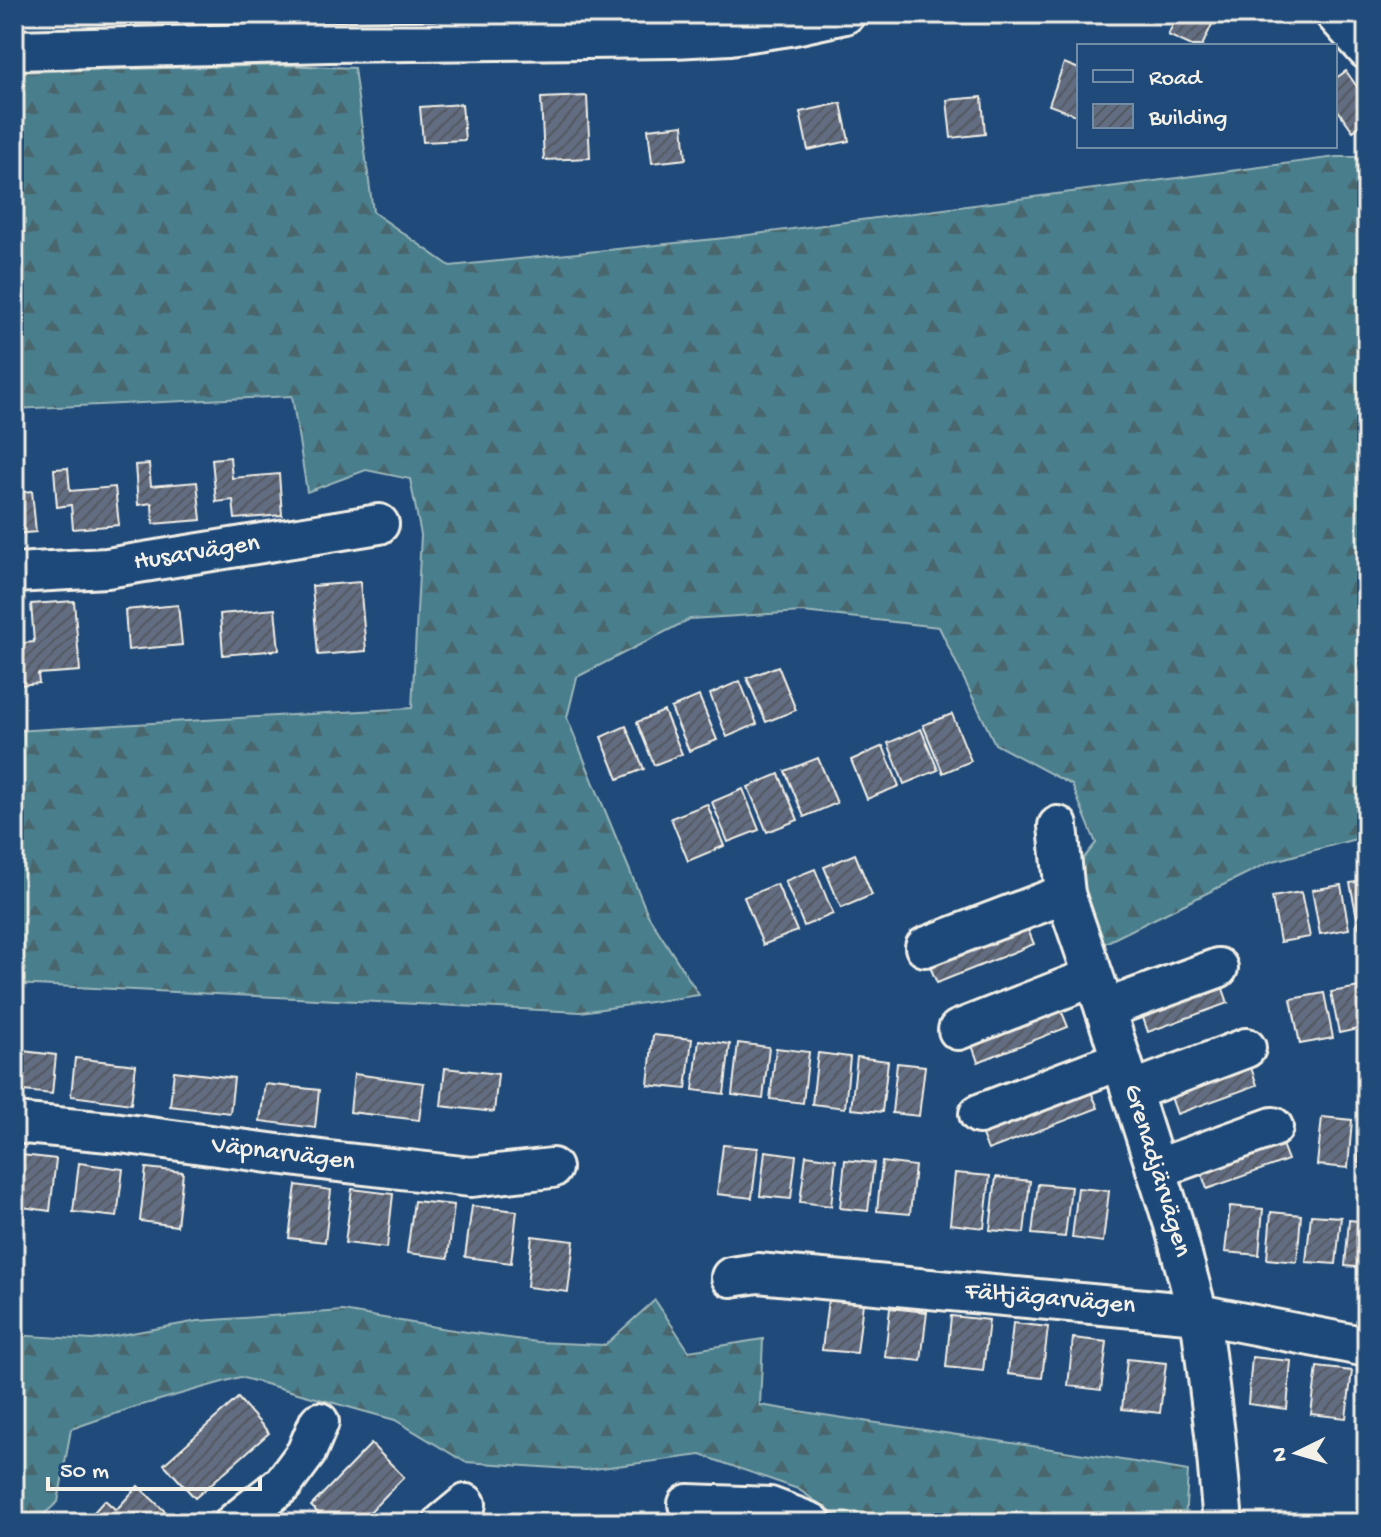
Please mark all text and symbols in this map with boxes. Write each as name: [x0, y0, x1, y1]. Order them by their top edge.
legend: [1077, 44, 1337, 148]
text: Road: [1149, 65, 1203, 94]
text: Building: [1148, 105, 1227, 134]
street label: Husarvägen: [132, 529, 263, 579]
street label: Grenadjärvägen: [1115, 1081, 1197, 1262]
street label: Väpnarvägen: [209, 1131, 357, 1179]
street label: Fältjägarvägen: [962, 1277, 1137, 1323]
north arrow: [1257, 1413, 1337, 1493]
scale bar: [48, 1441, 260, 1491]
text: N: [1267, 1446, 1295, 1463]
text: 50 m: [60, 1458, 109, 1487]

